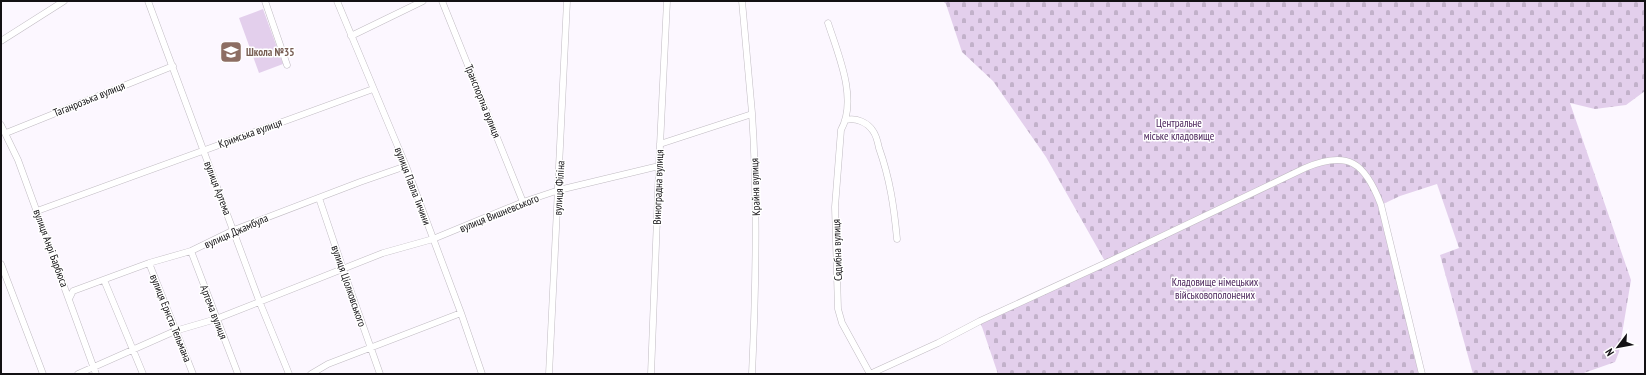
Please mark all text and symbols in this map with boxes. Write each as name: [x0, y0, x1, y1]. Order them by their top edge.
school or university icon: Школа №35: [218, 39, 244, 65]
place label: Школа №35: [246, 45, 295, 59]
street label: Транспортна вулиця: [462, 62, 504, 140]
street label: Таганрозька вулиця: [51, 78, 127, 120]
street label: Кримська вулиця: [216, 115, 284, 151]
park label: Центральне міське кладовище: [1144, 116, 1215, 143]
street label: вулиця Павла Тичини: [392, 145, 434, 227]
street label: Виноградна вулиця: [650, 149, 666, 225]
street label: Крайня вулиця: [747, 158, 763, 216]
street label: вулиця Артема: [201, 159, 235, 217]
street label: вулиця Філіна: [551, 160, 567, 216]
street label: вулиця Вишневського: [457, 191, 541, 235]
street label: вулиця Анрі Барбюса: [30, 207, 72, 289]
street label: вулиця Джамбула: [202, 211, 270, 251]
street label: Сядибна вулиця: [829, 219, 845, 281]
street label: вулиця Ціолковського: [329, 243, 370, 329]
street label: вулиця Ернста Тельмана: [147, 272, 195, 364]
park label: Кладовище німецьких військовополонених: [1172, 275, 1259, 302]
street label: Артема вулиця: [197, 283, 231, 341]
north arrow: [1598, 327, 1638, 367]
text: N: [1602, 346, 1617, 359]

